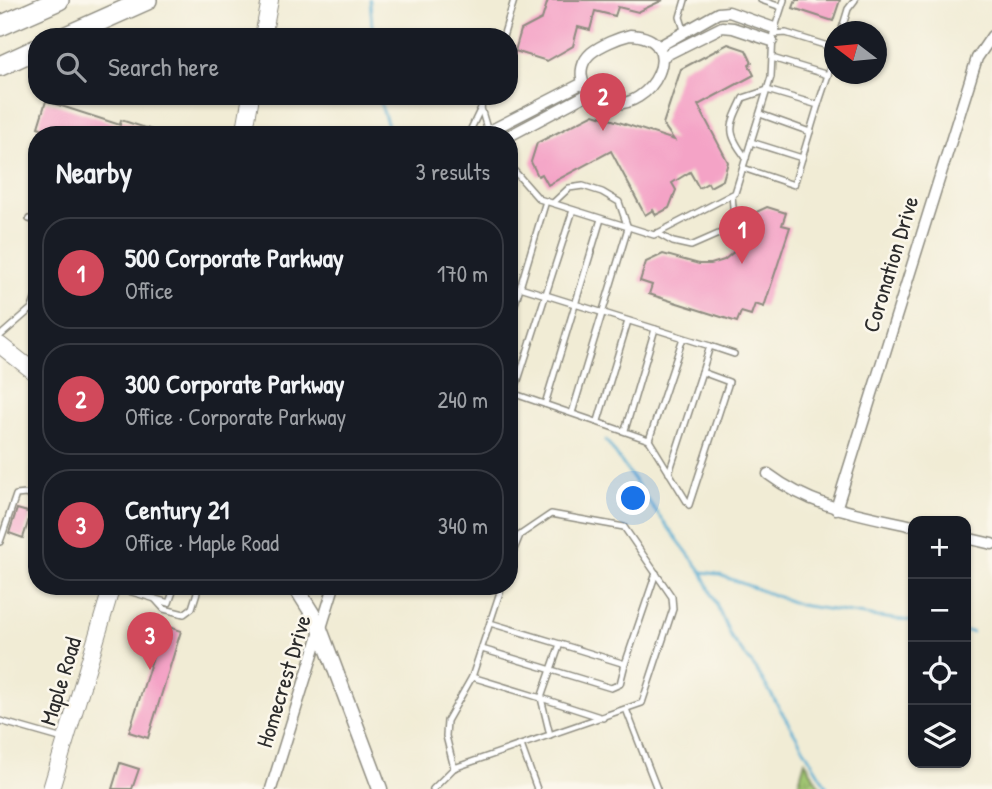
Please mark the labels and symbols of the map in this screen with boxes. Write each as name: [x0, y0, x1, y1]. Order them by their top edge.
north arrow: [824, 21, 887, 84]
pin: 2: [580, 73, 626, 131]
street label: Coronation Drive: [855, 192, 925, 336]
pin: 1: [719, 206, 765, 264]
your location: [616, 481, 650, 515]
street label: Homecrest Drive: [248, 611, 318, 751]
pin: 3: [127, 612, 173, 670]
street label: Maple Road: [32, 633, 88, 729]

